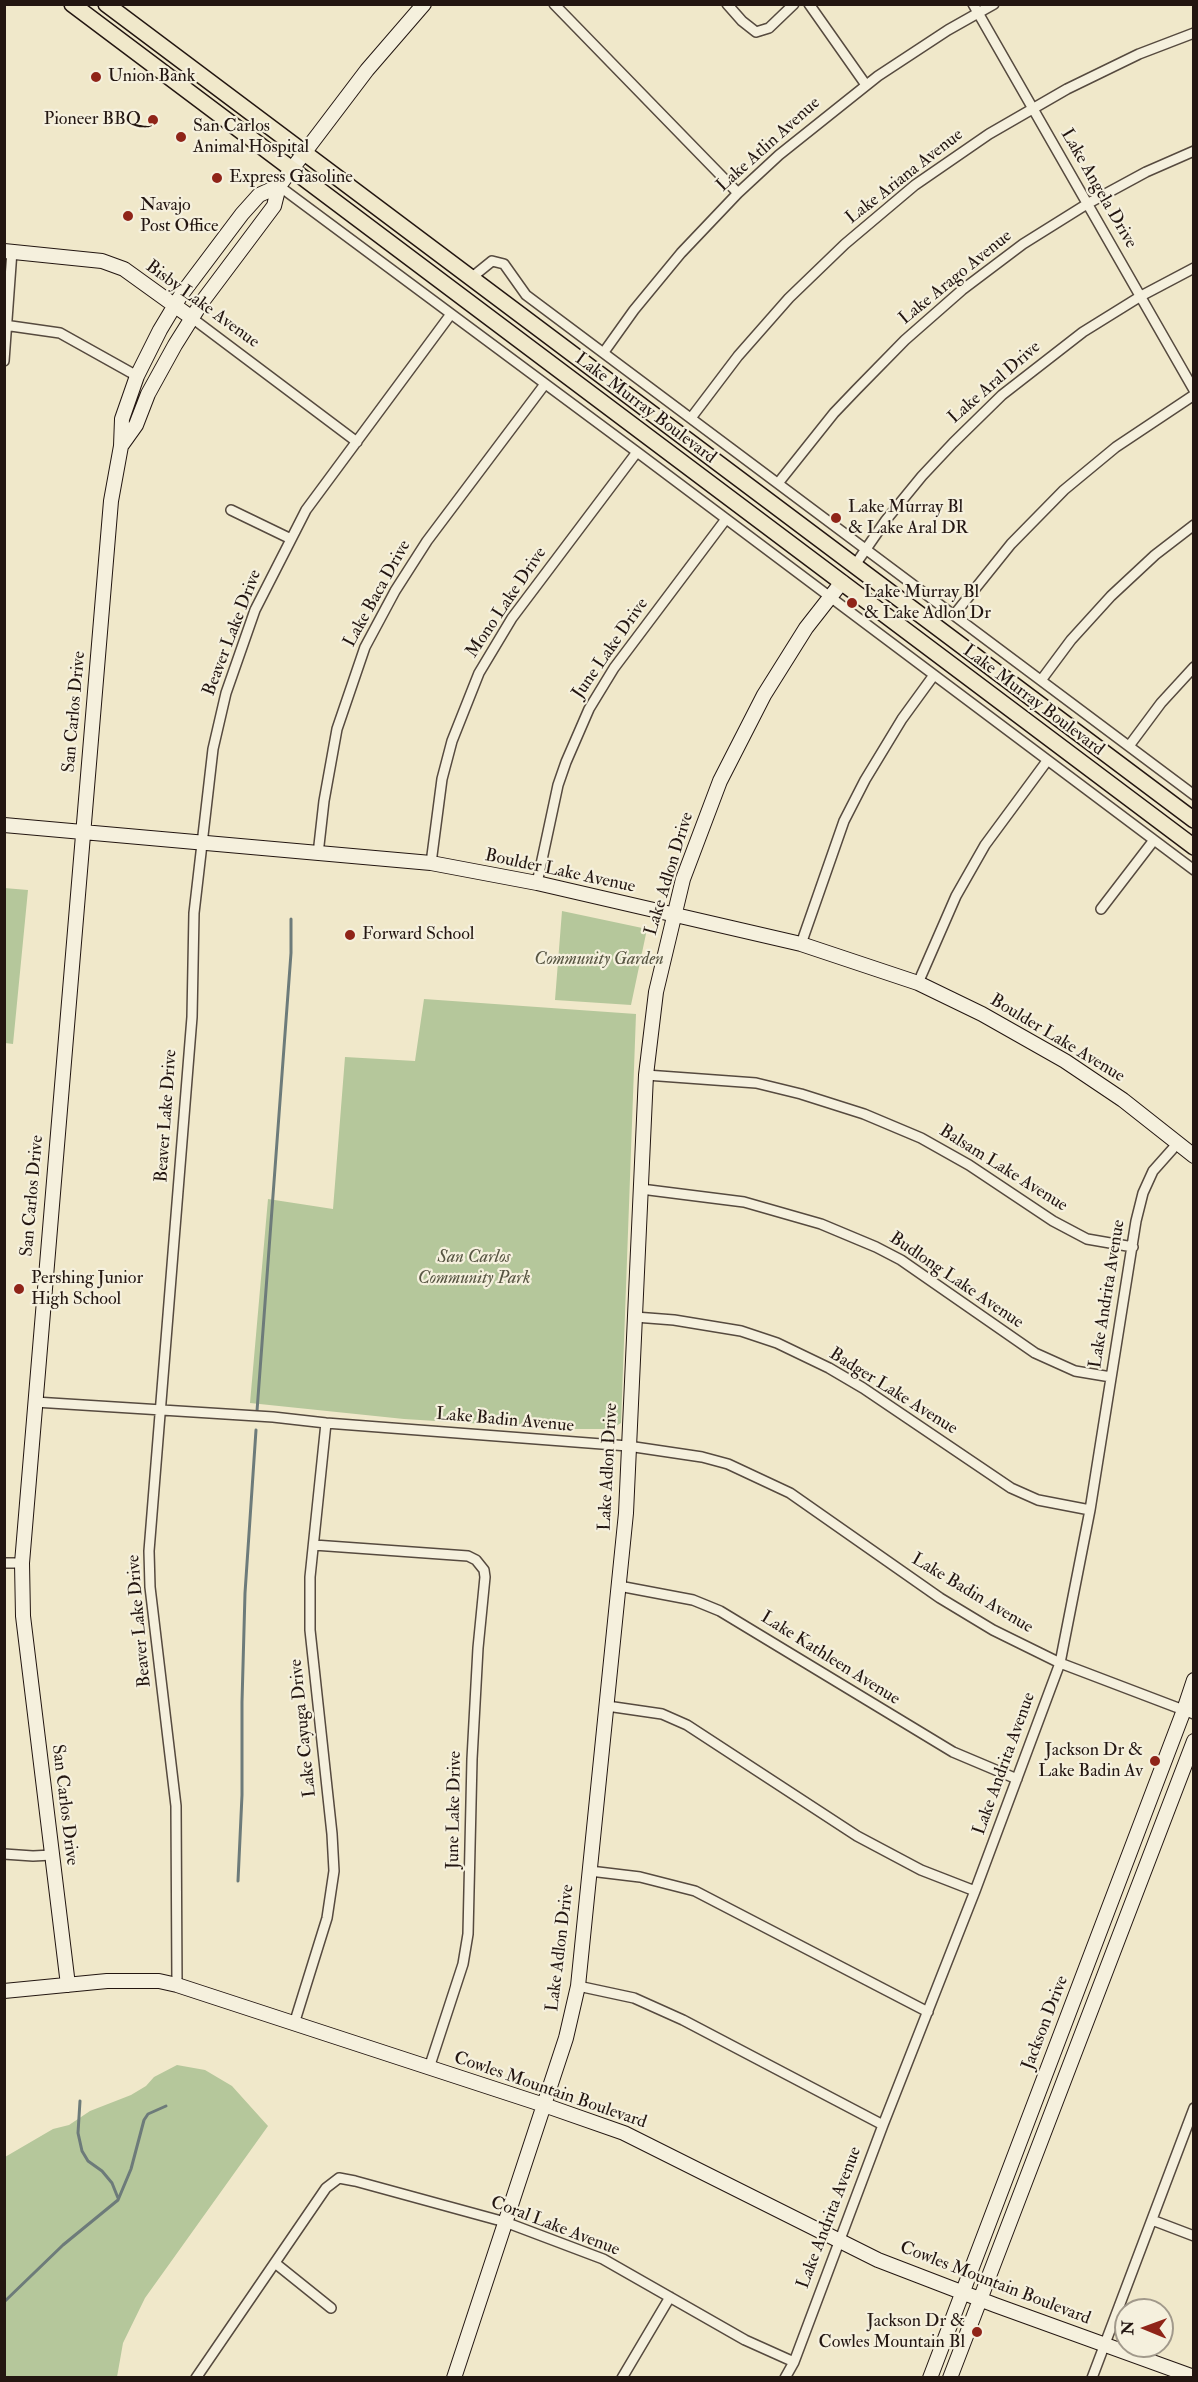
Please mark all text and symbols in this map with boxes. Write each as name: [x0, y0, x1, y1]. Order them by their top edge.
place label: Union Bank: [108, 66, 195, 88]
marker: Union Bank: [89, 70, 103, 84]
street label: Lake Atlin Avenue: [713, 93, 825, 197]
place label: Pioneer BBQ: [44, 109, 141, 131]
marker: Pioneer BBQ: [146, 113, 160, 127]
place label: San Carlos Animal Hospital: [193, 116, 309, 158]
street label: Lake Ariana Avenue: [842, 124, 968, 230]
street label: Lake Angela Drive: [1055, 125, 1141, 253]
marker: San Carlos Animal Hospital: [174, 130, 188, 144]
place label: Express Gasoline: [229, 167, 353, 189]
marker: Express Gasoline: [210, 171, 224, 185]
place label: Navajo Post Office: [140, 195, 218, 238]
marker: Navajo Post Office: [121, 209, 135, 223]
street label: Lake Arago Avenue: [895, 226, 1017, 330]
street label: Bisby Lake Avenue: [141, 256, 263, 354]
street label: Lake Aral Drive: [944, 337, 1046, 429]
street label: Lake Murray Boulevard: [570, 349, 720, 469]
place label: Lake Murray Bl & Lake Aral DR: [848, 497, 968, 540]
marker: Lake Murray Bl & Lake Aral DR: [829, 511, 843, 525]
street label: Lake Baca Drive: [340, 537, 416, 651]
street label: Mono Lake Drive: [462, 544, 552, 662]
street label: Beaver Lake Drive: [199, 567, 267, 699]
place label: Lake Murray Bl & Lake Adlon Dr: [864, 582, 991, 624]
street label: June Lake Drive: [568, 594, 654, 704]
marker: Lake Murray Bl & Lake Adlon Dr: [845, 596, 859, 610]
street label: Lake Murray Boulevard: [958, 641, 1108, 761]
street label: San Carlos Drive: [59, 650, 91, 774]
street label: Lake Adlon Drive: [641, 810, 699, 938]
street label: Boulder Lake Avenue: [483, 845, 637, 899]
place label: Forward School: [362, 924, 474, 946]
marker: Forward School: [343, 928, 357, 942]
park label: Community Garden: [534, 949, 664, 971]
street label: Boulder Lake Avenue: [986, 990, 1128, 1088]
street label: Beaver Lake Drive: [152, 1049, 182, 1183]
street label: Balsam Lake Avenue: [935, 1121, 1071, 1217]
street label: San Carlos Drive: [17, 1134, 49, 1258]
street label: Lake Andrita Avenue: [1086, 1218, 1130, 1370]
street label: Budlong Lake Avenue: [885, 1228, 1027, 1334]
park label: San Carlos Community Park: [418, 1247, 530, 1290]
place label: Pershing Junior High School: [31, 1268, 143, 1310]
marker: Pershing Junior High School: [12, 1282, 26, 1296]
street label: Badger Lake Avenue: [825, 1344, 961, 1440]
street label: Lake Adlon Drive: [595, 1403, 623, 1531]
street label: Lake Badin Avenue: [435, 1404, 575, 1438]
street label: Lake Badin Avenue: [907, 1549, 1037, 1639]
street label: Beaver Lake Drive: [123, 1554, 157, 1688]
street label: Lake Kathleen Avenue: [756, 1607, 904, 1711]
street label: Lake Cayuga Drive: [286, 1658, 322, 1798]
street label: Lake Andrita Avenue: [969, 1690, 1041, 1838]
place label: Jackson Dr & Lake Badin Av: [1038, 1740, 1143, 1782]
street label: San Carlos Drive: [46, 1743, 82, 1867]
street label: June Lake Drive: [443, 1751, 467, 1869]
marker: Jackson Dr & Lake Badin Av: [1148, 1754, 1162, 1768]
street label: Lake Adlon Drive: [542, 1883, 580, 2013]
street label: Jackson Drive: [1018, 1973, 1074, 2073]
street label: Cowles Mountain Boulevard: [451, 2048, 649, 2134]
street label: Lake Andrita Avenue: [793, 2144, 867, 2292]
street label: Coral Lake Avenue: [487, 2192, 623, 2262]
street label: Cowles Mountain Boulevard: [897, 2238, 1093, 2330]
north arrow: [1114, 2298, 1174, 2358]
place label: Jackson Dr & Cowles Mountain Bl: [819, 2311, 965, 2354]
text: N: [1118, 2320, 1138, 2335]
marker: Jackson Dr & Cowles Mountain Bl: [970, 2325, 984, 2339]

